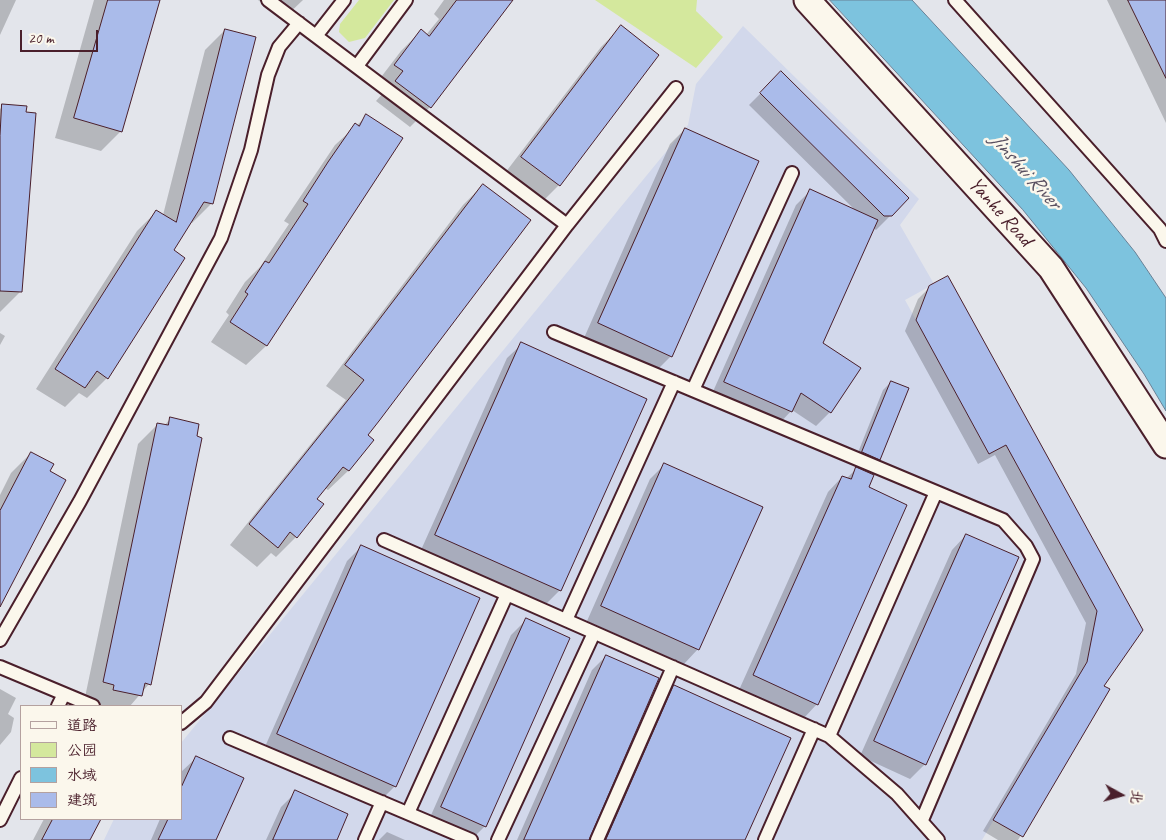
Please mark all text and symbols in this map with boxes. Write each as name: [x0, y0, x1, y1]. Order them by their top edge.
scale bar: [22, 20, 100, 52]
text: 20 m: [28, 29, 54, 48]
water label: Jinshui River: [984, 127, 1066, 215]
street label: Yanhe Road: [962, 172, 1038, 252]
legend: [20, 705, 182, 820]
text: 道路: [67, 716, 97, 735]
text: 公园: [67, 741, 97, 760]
text: 水域: [67, 766, 97, 785]
north arrow: [1096, 770, 1146, 820]
text: 北: [1127, 789, 1146, 805]
text: 建筑: [67, 791, 97, 810]

